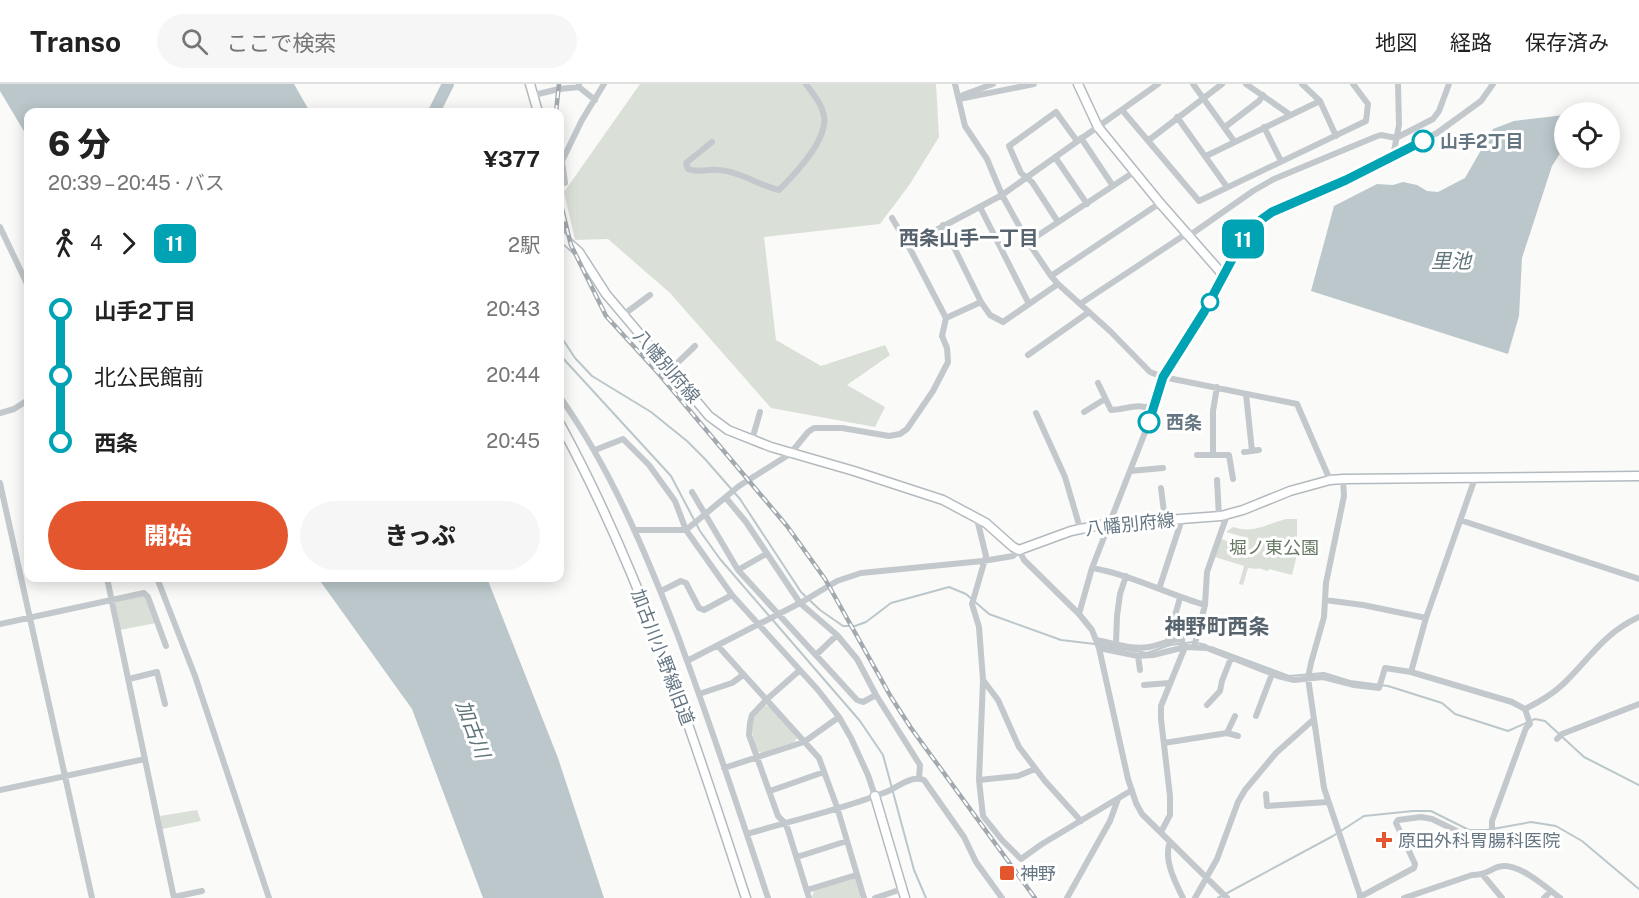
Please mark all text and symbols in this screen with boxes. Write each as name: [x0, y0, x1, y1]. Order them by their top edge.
search box: [157, 14, 577, 68]
text: Transo: [30, 25, 121, 58]
icon: search: [178, 25, 211, 58]
text: ここで検索: [226, 30, 336, 56]
text: 地図: [1375, 30, 1417, 55]
text: 経路: [1450, 30, 1492, 55]
text: 保存済み: [1525, 30, 1609, 55]
map controls: [1554, 102, 1620, 168]
button: locate: [1554, 102, 1620, 168]
text: 6 分: [48, 125, 111, 163]
marker: 山手2丁目: [1412, 130, 1434, 152]
place label: 山手2丁目: [1440, 131, 1523, 152]
text: ¥377: [484, 146, 540, 172]
text: 20:39 – 20:45 · バス: [48, 171, 225, 195]
line badge: 11: [1216, 220, 1270, 258]
district label: 西条山手一丁目: [899, 226, 1039, 250]
icon: walk: [48, 227, 81, 260]
icon: forward: [112, 227, 145, 260]
text: 11: [1234, 227, 1252, 252]
text: 4: [90, 231, 103, 255]
text: 11: [166, 231, 184, 256]
text: 2駅: [508, 233, 540, 257]
water label: 里池: [1431, 249, 1473, 273]
unlabelled marker: [1201, 293, 1219, 311]
text: 20:43: [486, 297, 540, 321]
text: 山手2丁目: [94, 298, 196, 324]
street label: 八幡別府線: [630, 325, 704, 407]
text: 20:44: [486, 363, 540, 387]
text: 北公民館前: [94, 364, 204, 390]
marker: 西条: [1138, 411, 1160, 433]
place label: 西条: [1166, 412, 1202, 433]
text: 20:45: [486, 429, 540, 453]
text: 西条: [94, 430, 138, 456]
button: 開始: [48, 501, 288, 570]
button: きっぷ: [300, 501, 540, 570]
street label: 八幡別府線: [1084, 509, 1176, 539]
park label: 堀ノ東公園: [1229, 537, 1319, 558]
street label: 加古川小野線旧道: [627, 586, 699, 728]
district label: 神野町西条: [1165, 614, 1270, 639]
water label: 加古川: [451, 697, 496, 763]
place label: 原田外科胃腸科医院: [1398, 830, 1560, 851]
marker: 原田外科胃腸科医院: [1375, 831, 1393, 849]
place label: 神野: [1020, 863, 1056, 884]
marker: 神野: [998, 864, 1016, 882]

